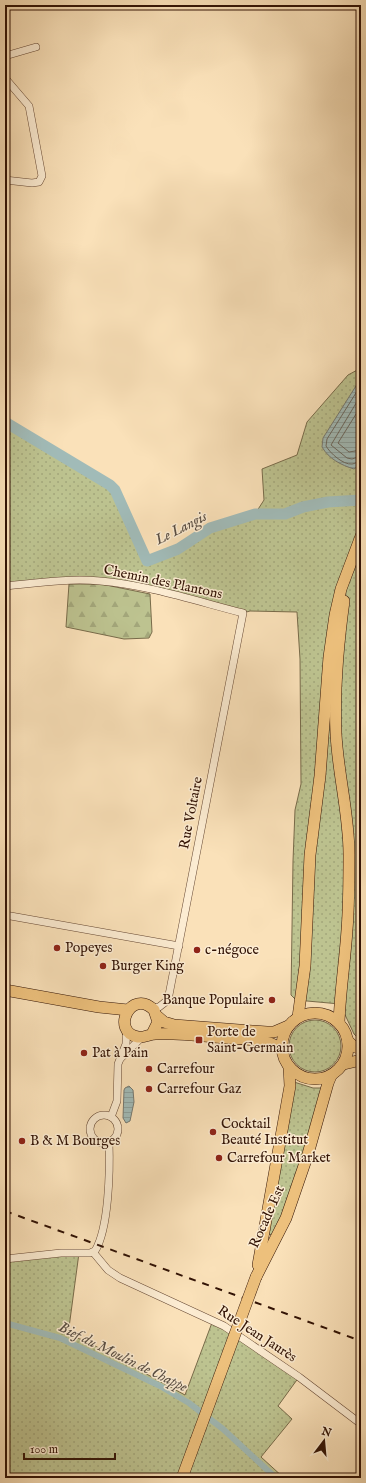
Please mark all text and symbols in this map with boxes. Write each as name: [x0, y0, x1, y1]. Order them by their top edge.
water label: Le Langis: [151, 507, 211, 550]
street label: Chemin des Plantons: [102, 561, 224, 603]
street label: Rue Voltaire: [175, 775, 207, 851]
place label: Popeyes: [65, 939, 113, 957]
place label: c-négoce: [205, 941, 259, 959]
marker: Popeyes: [52, 943, 62, 953]
marker: c-négoce: [192, 945, 202, 955]
place label: Burger King: [111, 957, 184, 975]
marker: Burger King: [98, 961, 108, 971]
place label: Banque Populaire: [162, 991, 265, 1009]
marker: Banque Populaire: [267, 995, 277, 1005]
place label: Porte de Saint-Germain: [207, 1023, 294, 1057]
marker: Porte de Saint-Germain: [194, 1035, 204, 1045]
place label: Pat à Pain: [92, 1044, 149, 1062]
marker: Pat à Pain: [79, 1048, 89, 1058]
place label: Carrefour: [157, 1060, 215, 1078]
marker: Carrefour: [144, 1064, 154, 1074]
place label: Carrefour Gaz: [157, 1080, 242, 1098]
marker: Carrefour Gaz: [144, 1084, 154, 1094]
place label: Cocktail Beauté Institut: [221, 1115, 308, 1149]
marker: Cocktail Beauté Institut: [208, 1127, 218, 1137]
place label: B & M Bourges: [30, 1132, 120, 1150]
marker: B & M Bourges: [17, 1136, 27, 1146]
place label: Carrefour Market: [227, 1149, 331, 1167]
marker: Carrefour Market: [214, 1153, 224, 1163]
street label: Rocade Est: [245, 1183, 289, 1251]
street label: Rue Jean Jaurès: [214, 1302, 300, 1366]
water label: Bief du Moulin de Chappe: [55, 1317, 191, 1397]
north arrow: [304, 1421, 344, 1461]
text: N: [319, 1424, 333, 1441]
scale bar: [24, 1435, 115, 1461]
text: 100 m: [30, 1442, 58, 1457]

